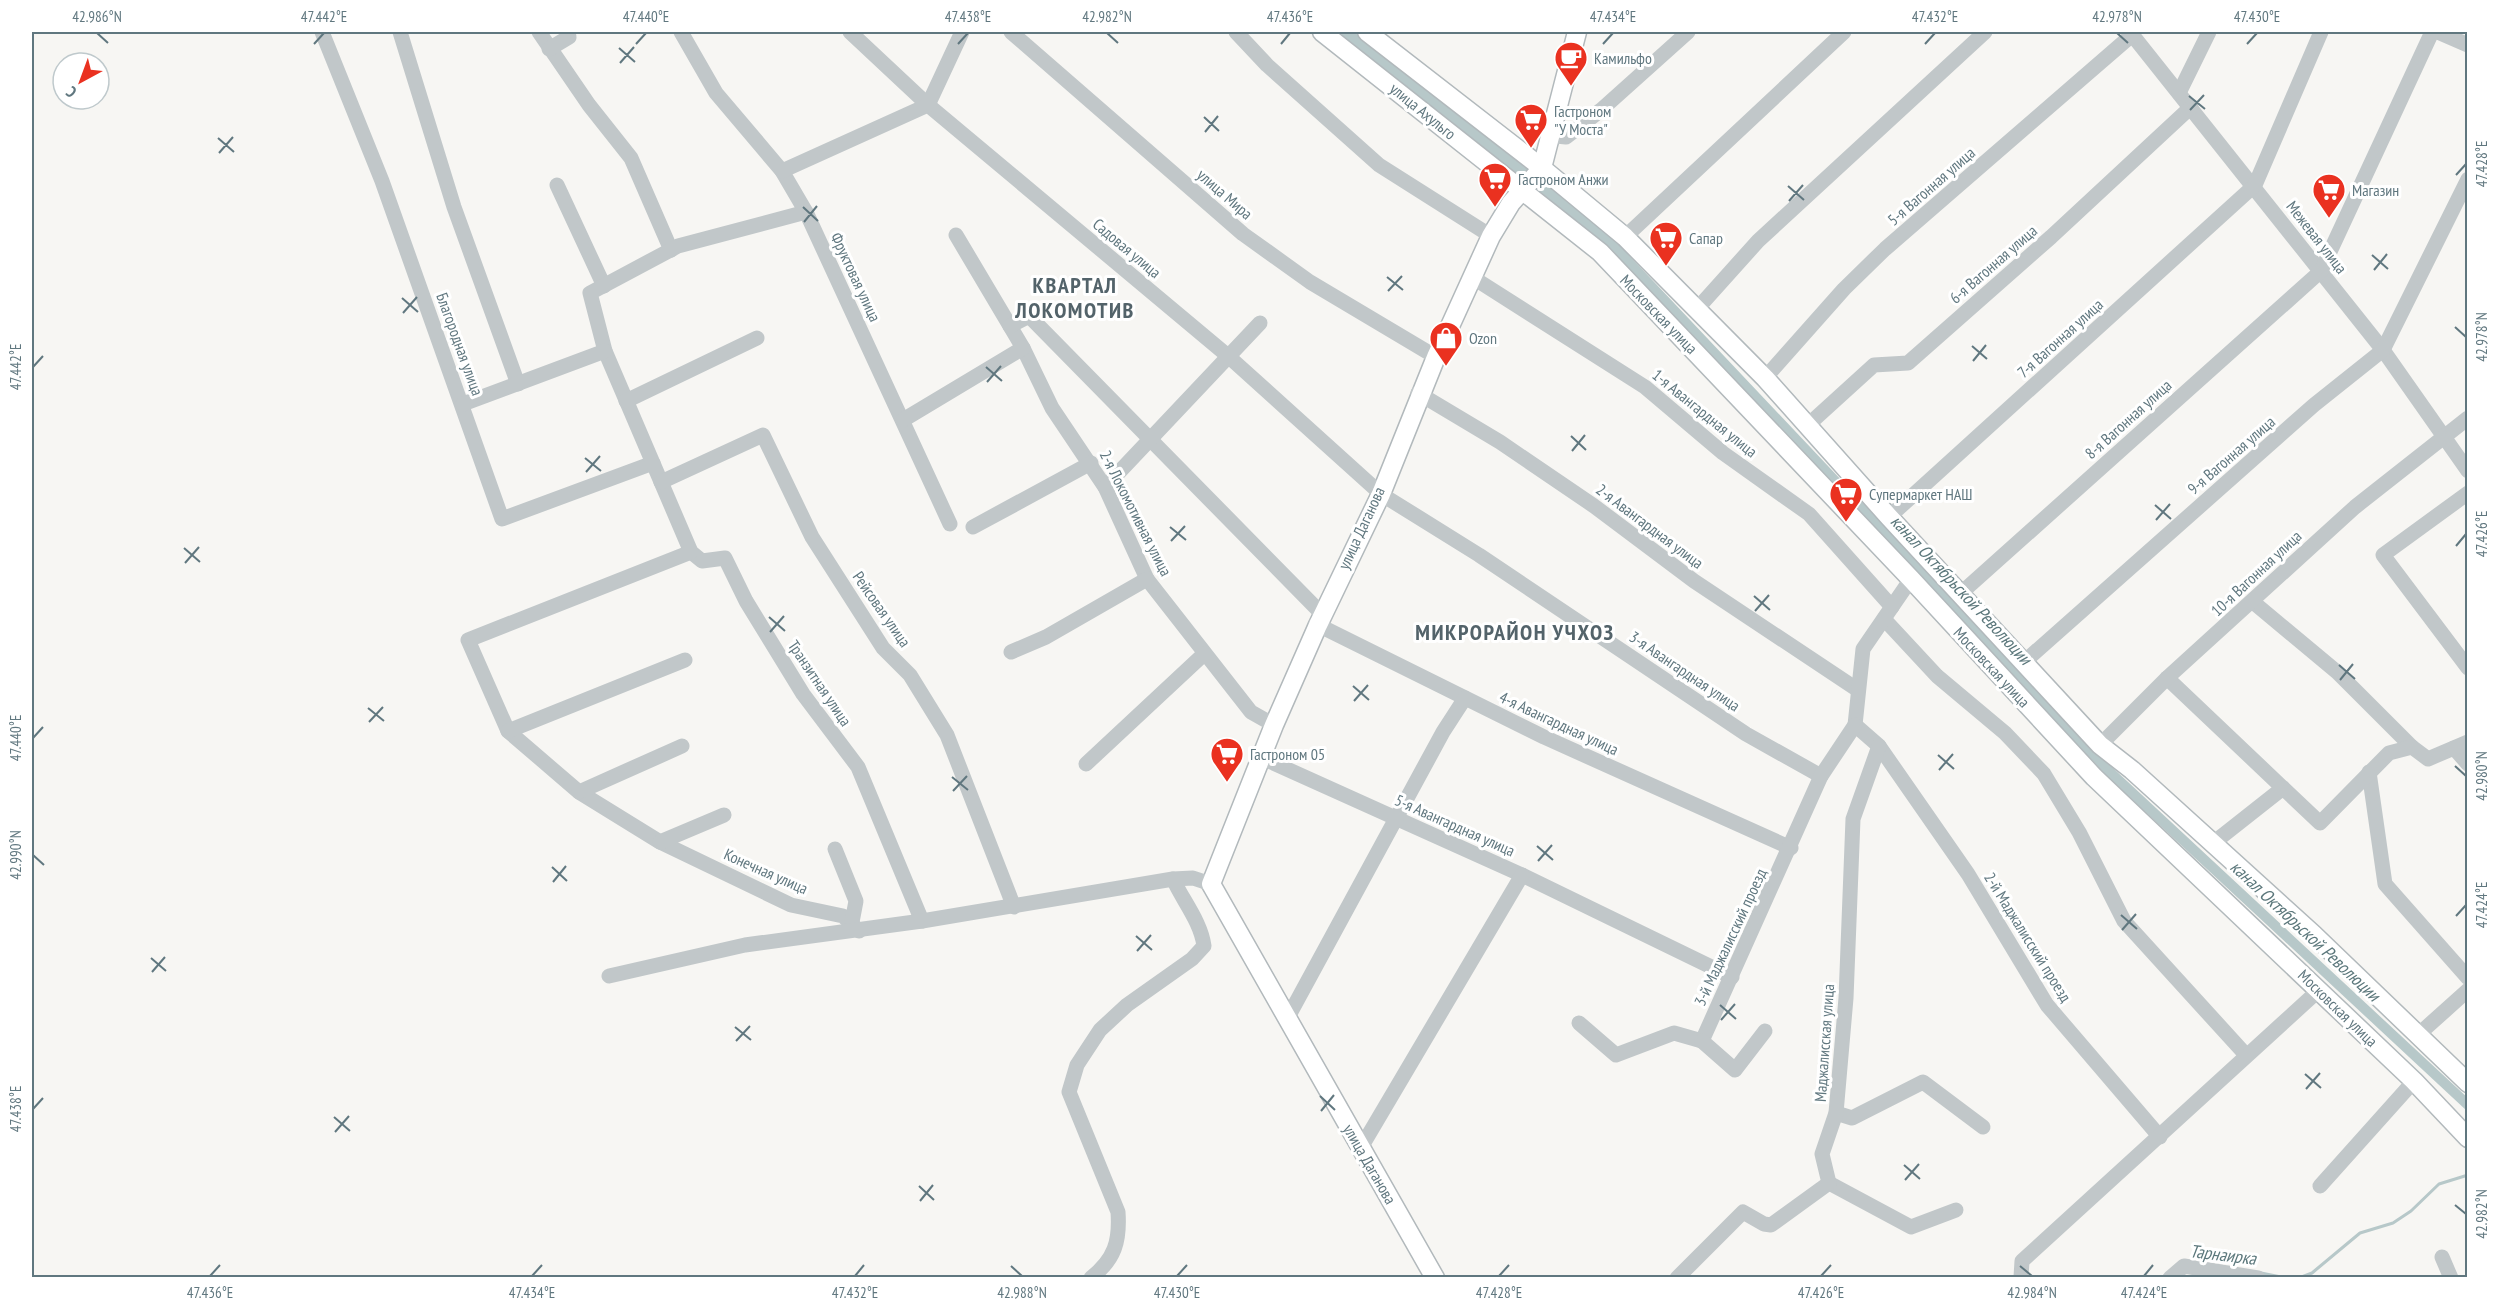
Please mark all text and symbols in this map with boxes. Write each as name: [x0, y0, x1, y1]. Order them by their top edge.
text: 42.986°N: [72, 7, 122, 26]
text: 47.442°E: [301, 7, 347, 26]
text: 47.440°E: [623, 7, 669, 26]
text: 47.438°E: [945, 7, 991, 26]
text: 42.982°N: [1082, 7, 1132, 26]
text: 47.436°E: [1267, 7, 1313, 26]
text: 47.434°E: [1590, 7, 1636, 26]
text: 47.432°E: [1912, 7, 1958, 26]
text: 42.978°N: [2092, 7, 2142, 26]
text: 47.430°E: [2234, 7, 2280, 26]
cafe icon: Камильфо: [1553, 40, 1589, 87]
place label: Камильфо: [1594, 48, 1652, 68]
north arrow: [51, 51, 111, 111]
street label: улица Ахульго: [1386, 78, 1460, 144]
text: С: [61, 82, 80, 102]
place label: Гастроном "У Моста": [1554, 101, 1611, 139]
supermarket icon: Гастроном "У Моста": [1513, 102, 1549, 149]
text: 47.428°E: [2472, 141, 2491, 187]
street label: 5-я Вагонная улица: [1883, 143, 1979, 229]
supermarket icon: Гастроном Анжи: [1477, 161, 1513, 208]
street label: улица Мира: [1193, 165, 1257, 223]
place label: Гастроном Анжи: [1518, 169, 1609, 189]
supermarket icon: Магазин: [2311, 172, 2347, 219]
place label: Магазин: [2352, 180, 2399, 200]
street label: Межевая улица: [2282, 197, 2352, 277]
street label: Садовая улица: [1089, 214, 1165, 282]
supermarket icon: Сапар: [1648, 220, 1684, 267]
street label: 6-я Вагонная улица: [1945, 221, 2041, 307]
place label: Сапар: [1689, 228, 1723, 248]
street label: Фруктовая улица: [827, 229, 885, 325]
street label: Московская улица: [1616, 270, 1702, 358]
district label: КВАРТАЛ ЛОКОМОТИВ: [1014, 271, 1135, 324]
street label: Благородная улица: [432, 290, 488, 398]
street label: 7-я Вагонная улица: [2013, 294, 2107, 382]
text: 42.978°N: [2472, 312, 2491, 362]
shop icon: Ozon: [1428, 320, 1464, 367]
place label: Ozon: [1469, 328, 1497, 348]
text: 47.442°E: [6, 344, 25, 390]
street label: 1-я Авангардная улица: [1649, 365, 1761, 461]
street label: 8-я Вагонная улица: [2081, 375, 2175, 463]
street label: 9-я Вагонная улица: [2183, 412, 2279, 498]
street label: 2-я Локомотивная улица: [1096, 447, 1176, 579]
supermarket icon: Супермаркет НАШ: [1828, 476, 1864, 523]
street label: 2-я Авангардная улица: [1592, 479, 1708, 573]
street label: улица Даганова: [1333, 484, 1389, 572]
place label: Супермаркет НАШ: [1869, 484, 1972, 504]
water label: канал Октябрьской Революции: [1886, 510, 2038, 671]
text: 47.426°E: [2472, 511, 2491, 557]
street label: 10-я Вагонная улица: [2207, 526, 2305, 620]
street label: Рейсовая улица: [849, 567, 915, 651]
district label: МИКРОРАЙОН УЧХОЗ: [1415, 618, 1615, 646]
street label: Московская улица: [1950, 623, 2034, 711]
street label: 3-я Авангардная улица: [1626, 627, 1744, 715]
street label: Транзитная улица: [784, 636, 856, 730]
street label: 4-я Авангардная улица: [1496, 687, 1622, 759]
text: 47.440°E: [6, 715, 25, 761]
supermarket icon: Гастроном 05: [1209, 736, 1245, 783]
place label: Гастроном 05: [1250, 744, 1325, 764]
text: 42.980°N: [2472, 751, 2491, 801]
street label: 5-я Авангардная улица: [1392, 790, 1518, 860]
text: 42.990°N: [6, 830, 25, 880]
street label: Конечная улица: [721, 844, 811, 898]
water label: канал Октябрьской Революции: [2226, 855, 2387, 1007]
street label: 3-й Маджалисский проезд: [1689, 865, 1771, 1009]
street label: 2-й Маджалисский проезд: [1980, 868, 2076, 1006]
text: 47.424°E: [2472, 882, 2491, 928]
street label: Московская улица: [2294, 965, 2382, 1051]
street label: Маджалисская улица: [1810, 983, 1838, 1103]
text: 47.438°E: [6, 1086, 25, 1132]
street label: улица Даганова: [1339, 1121, 1401, 1207]
text: 42.982°N: [2472, 1189, 2491, 1239]
water label: Тарнаирка: [2189, 1239, 2258, 1270]
text: 47.436°E: [187, 1283, 233, 1302]
text: 47.434°E: [509, 1283, 555, 1302]
text: 47.432°E: [832, 1283, 878, 1302]
text: 42.988°N: [997, 1283, 1047, 1302]
text: 47.430°E: [1154, 1283, 1200, 1302]
text: 47.428°E: [1476, 1283, 1522, 1302]
text: 47.426°E: [1798, 1283, 1844, 1302]
text: 42.984°N: [2007, 1283, 2057, 1302]
text: 47.424°E: [2121, 1283, 2167, 1302]

